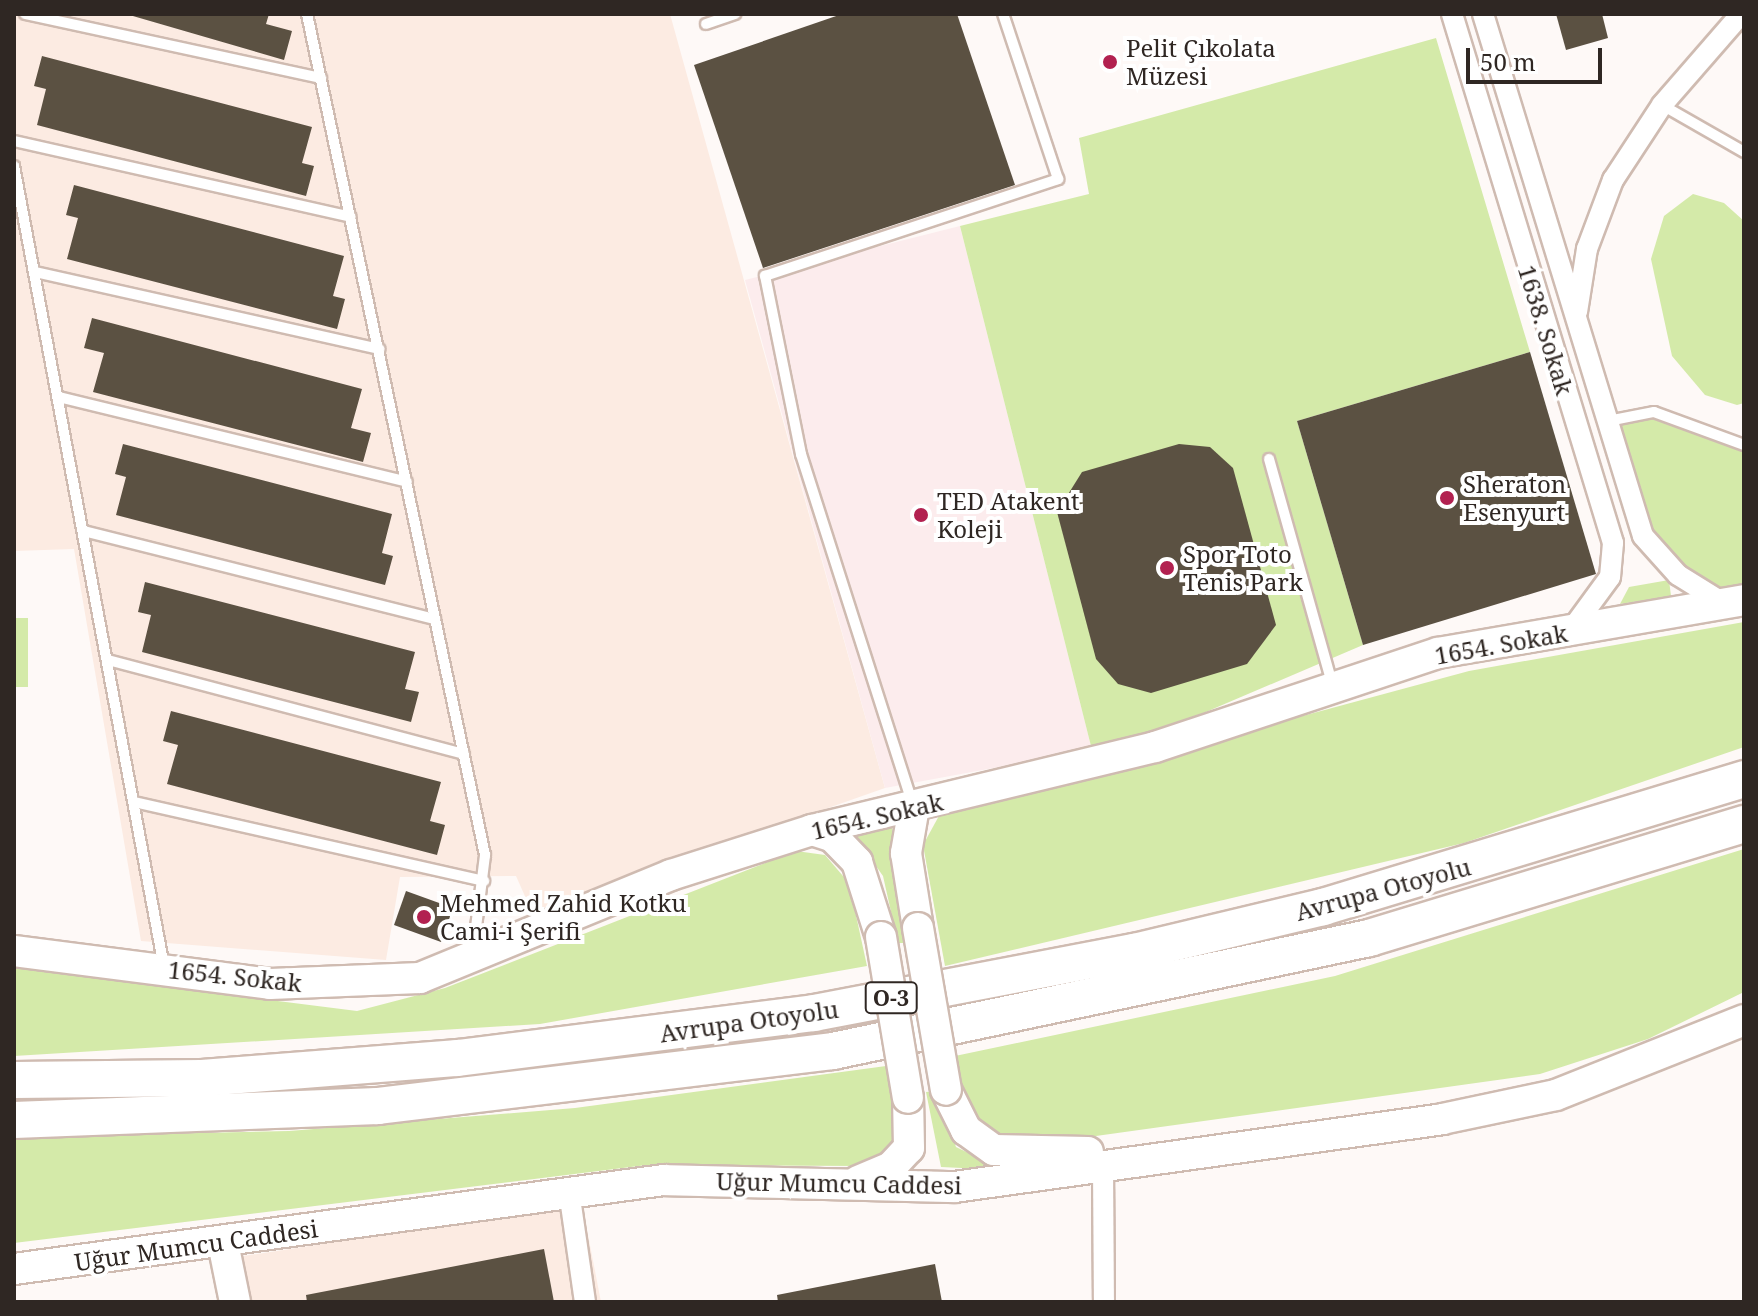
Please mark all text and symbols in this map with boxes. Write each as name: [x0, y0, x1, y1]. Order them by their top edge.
scale bar: [1470, 32, 1606, 82]
place label: Pelit Çıkolata Müzesi: [1126, 34, 1276, 90]
text: 50 m: [1480, 45, 1536, 78]
marker: Pelit Çıkolata Müzesi: [1101, 53, 1119, 71]
street label: 1638. Sokak: [1513, 262, 1579, 398]
place label: Sheraton Esenyurt: [1463, 470, 1566, 526]
place label: TED Atakent Koleji: [937, 487, 1080, 543]
marker: Sheraton Esenyurt: [1438, 489, 1456, 507]
marker: TED Atakent Koleji: [912, 506, 930, 524]
place label: Spor Toto Tenis Park: [1183, 540, 1303, 596]
marker: Spor Toto Tenis Park: [1158, 559, 1176, 577]
street label: 1654. Sokak: [1432, 618, 1570, 670]
street label: 1654. Sokak: [808, 787, 946, 845]
street label: Avrupa Otoyolu: [1292, 852, 1474, 926]
place label: Mehmed Zahid Kotku Cami-i Şerifi: [440, 889, 687, 945]
marker: Mehmed Zahid Kotku Cami-i Şerifi: [415, 908, 433, 926]
street label: 1654. Sokak: [167, 955, 303, 997]
road number: O-3: [863, 980, 919, 1016]
street label: Avrupa Otoyolu: [658, 994, 840, 1048]
street label: Uğur Mumcu Caddesi: [716, 1166, 962, 1200]
street label: Uğur Mumcu Caddesi: [72, 1214, 320, 1276]

